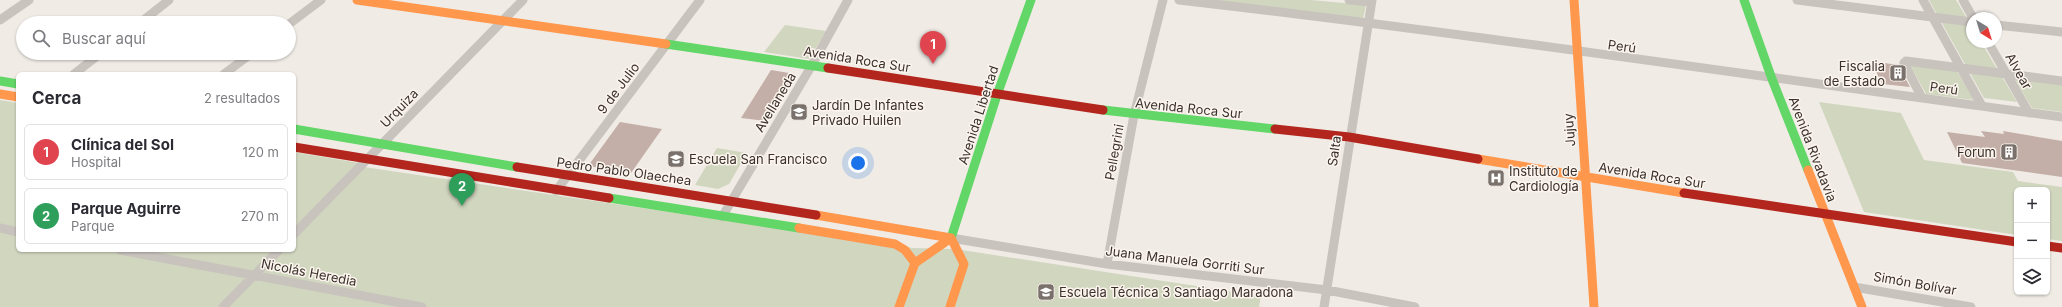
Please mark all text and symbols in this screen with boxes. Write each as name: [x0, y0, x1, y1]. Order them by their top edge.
north arrow: [1966, 12, 2002, 48]
search box: [16, 16, 296, 60]
icon: search: [30, 27, 52, 49]
text: Buscar aquí: [62, 29, 146, 48]
pin: 1: [920, 31, 946, 64]
street label: Perú: [1607, 36, 1637, 56]
street label: Avenida Roca Sur: [802, 43, 912, 75]
street label: Alvear: [2002, 50, 2036, 92]
place label: Fiscalia de Estado: [1824, 58, 1885, 89]
street label: 9 de Julio: [594, 59, 643, 117]
street label: Avenida Libertad: [954, 63, 1002, 167]
building icon: Fiscalia de Estado: [1888, 63, 1908, 83]
street label: Avellaneda: [751, 69, 799, 135]
street label: Perú: [1929, 78, 1959, 98]
street label: Urquiza: [377, 85, 421, 131]
text: Cerca: [32, 88, 81, 108]
text: 2 resultados: [204, 90, 280, 106]
street label: Avenida Roca Sur: [1135, 94, 1244, 122]
street label: Avenida Rivadavia: [1786, 94, 1840, 204]
place label: Jardín De Infantes Privado Huilen: [812, 97, 924, 128]
school or university icon: Jardín De Infantes Privado Huilen: [789, 102, 809, 122]
street label: Jujuy: [1560, 113, 1578, 147]
street label: Pellegrini: [1101, 123, 1127, 181]
text: Clínica del Sol: [71, 135, 174, 154]
street label: Salta: [1324, 135, 1344, 167]
building icon: Forum: [1999, 142, 2019, 162]
text: 1: [43, 144, 49, 160]
text: 120 m: [243, 144, 279, 160]
place label: Forum: [1957, 144, 1996, 160]
school or university icon: Escuela San Francisco: [666, 149, 686, 169]
place label: Escuela San Francisco: [689, 151, 827, 167]
your location: [848, 153, 868, 173]
text: Hospital: [71, 154, 121, 170]
street label: Pedro Pablo Olaechea: [555, 154, 693, 188]
street label: Avenida Roca Sur: [1597, 159, 1707, 191]
place label: Instituto de Cardiología: [1509, 163, 1579, 194]
hospital icon: Instituto de Cardiología: [1486, 168, 1506, 188]
pin: 2: [449, 173, 475, 206]
map controls: [2014, 187, 2050, 295]
button: +: [2014, 187, 2050, 223]
text: Parque Aguirre: [71, 199, 181, 218]
text: 2: [42, 208, 50, 224]
text: 270 m: [241, 208, 279, 224]
text: Parque: [71, 218, 115, 234]
button: −: [2014, 223, 2050, 259]
street label: Juana Manuela Gorriti Sur: [1105, 242, 1265, 278]
street label: Nicolás Heredia: [260, 255, 358, 289]
button: layers: [2014, 259, 2050, 295]
street label: Simón Bolívar: [1872, 268, 1958, 298]
school or university icon: Escuela Técnica 3 Santiago Maradona: [1036, 282, 1056, 302]
place label: Escuela Técnica 3 Santiago Maradona: [1059, 284, 1293, 300]

